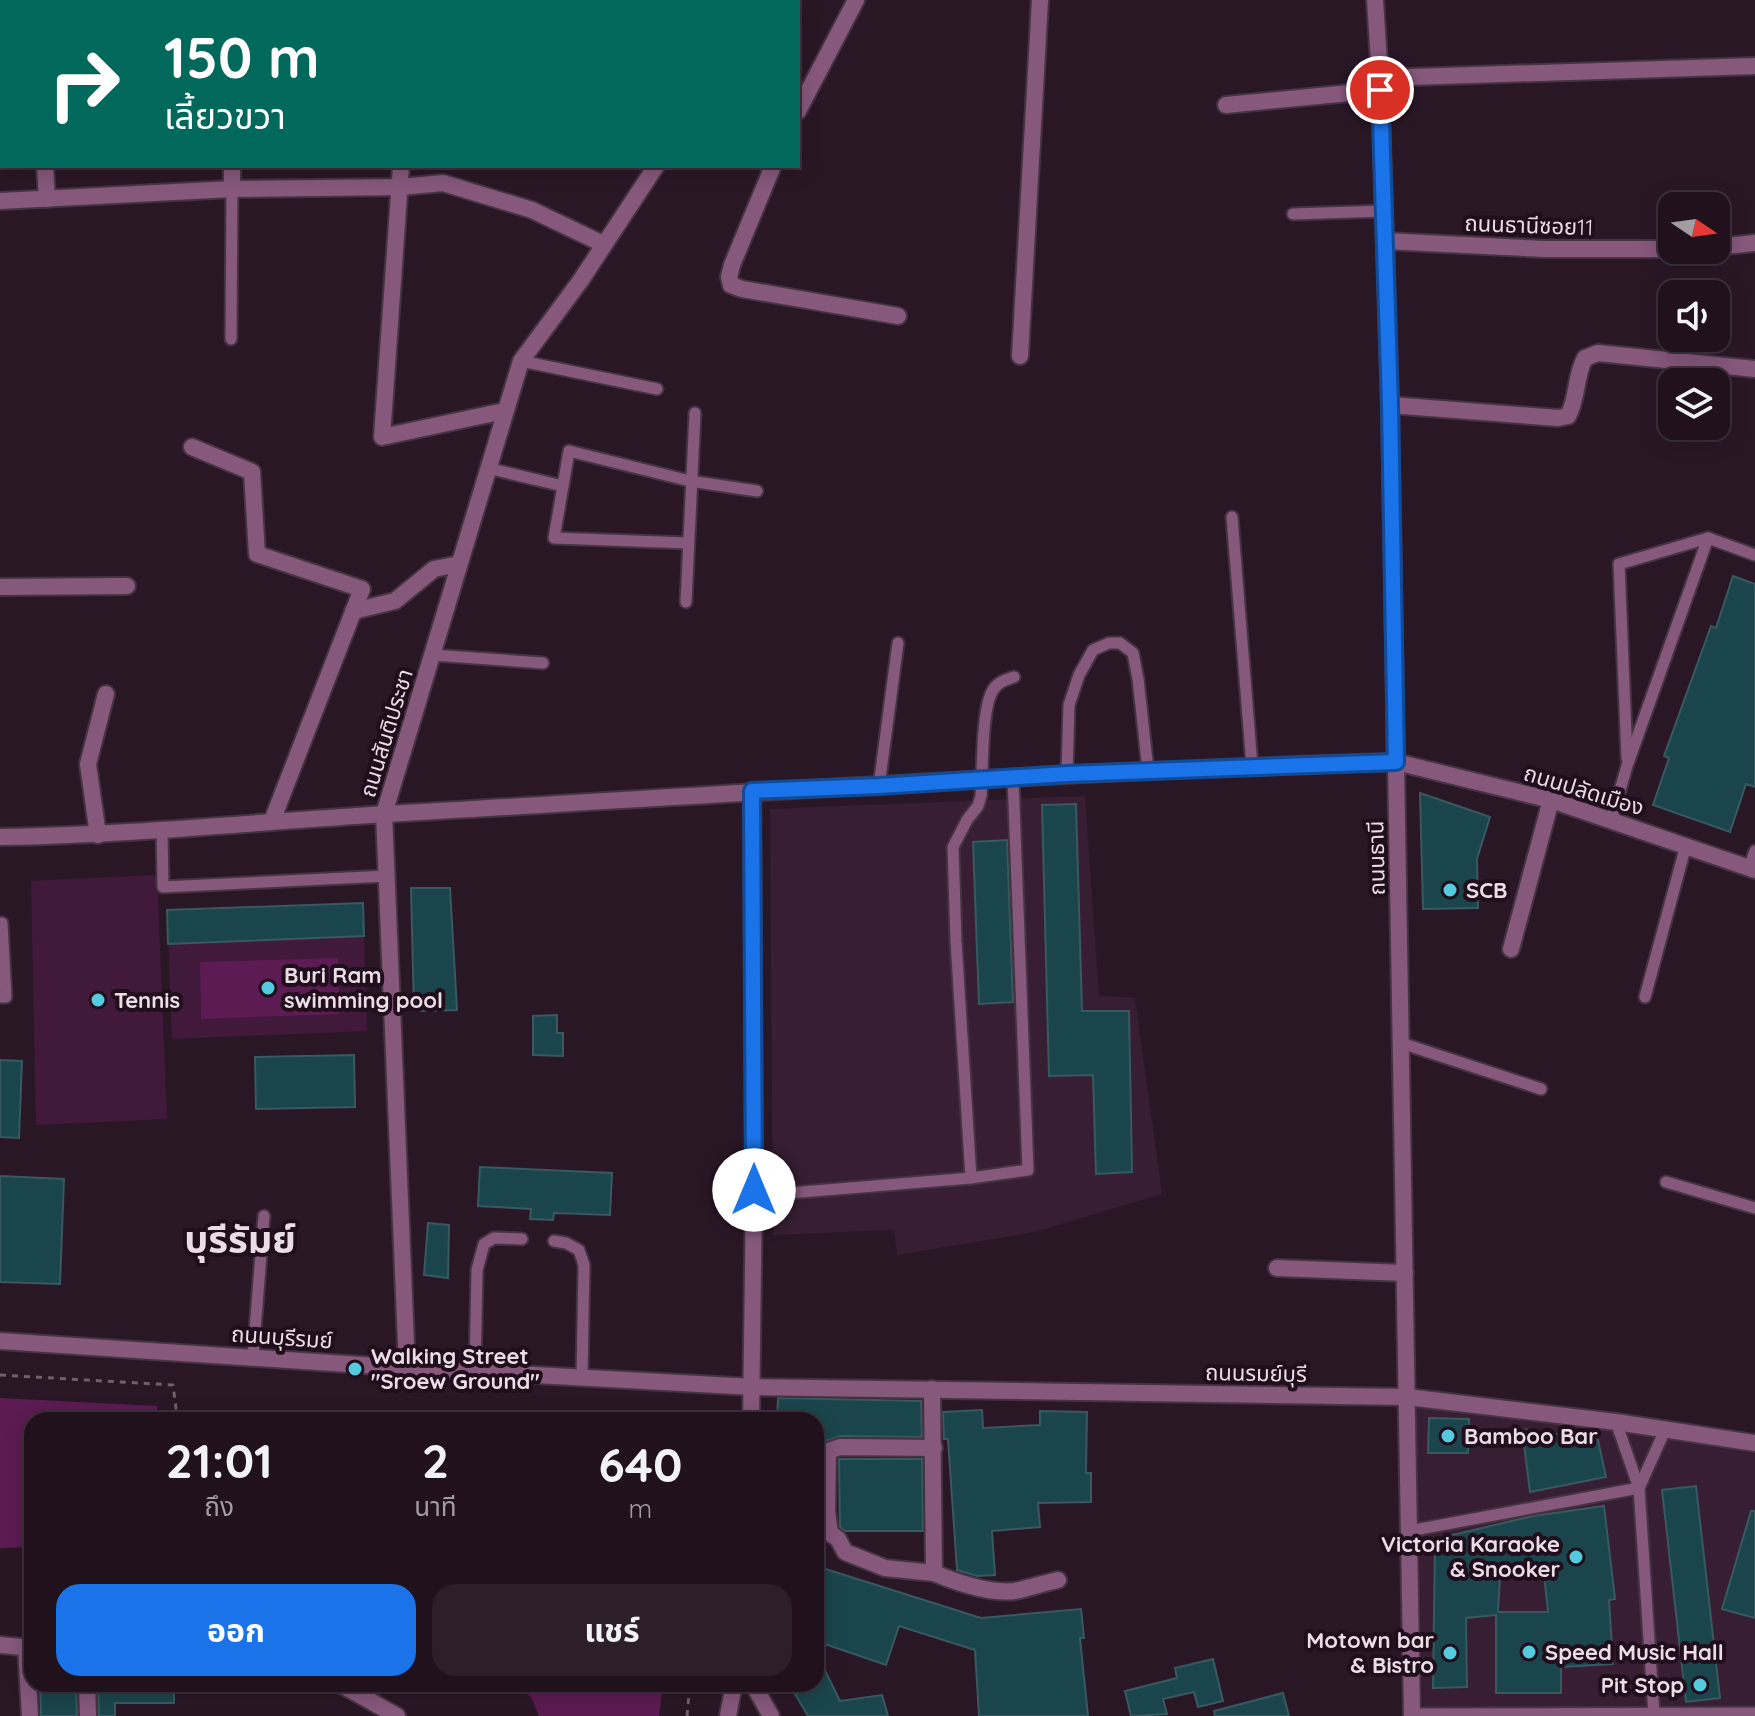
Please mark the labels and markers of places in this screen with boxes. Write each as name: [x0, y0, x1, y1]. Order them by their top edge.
pin: [1346, 56, 1414, 124]
place label: SCB: [1466, 876, 1507, 904]
marker: SCB: [1441, 881, 1459, 899]
place label: Buri Ram swimming pool: [284, 961, 443, 1014]
marker: Buri Ram swimming pool: [259, 979, 277, 997]
place label: Tennis: [114, 986, 180, 1014]
marker: Tennis: [89, 991, 107, 1009]
place label: Walking Street "Sroew Ground": [371, 1342, 540, 1395]
marker: Walking Street "Sroew Ground": [346, 1360, 364, 1378]
place label: Bamboo Bar: [1464, 1422, 1598, 1450]
marker: Bamboo Bar: [1439, 1427, 1457, 1445]
place label: Victoria Karaoke & Snooker: [1381, 1530, 1560, 1583]
marker: Victoria Karaoke & Snooker: [1567, 1548, 1585, 1566]
place label: Motown bar & Bistro: [1306, 1626, 1434, 1679]
place label: Speed Music Hall: [1545, 1638, 1724, 1666]
marker: Speed Music Hall: [1520, 1643, 1538, 1661]
marker: Motown bar & Bistro: [1441, 1644, 1459, 1662]
place label: Pit Stop: [1601, 1671, 1684, 1699]
marker: Pit Stop: [1691, 1676, 1709, 1694]

